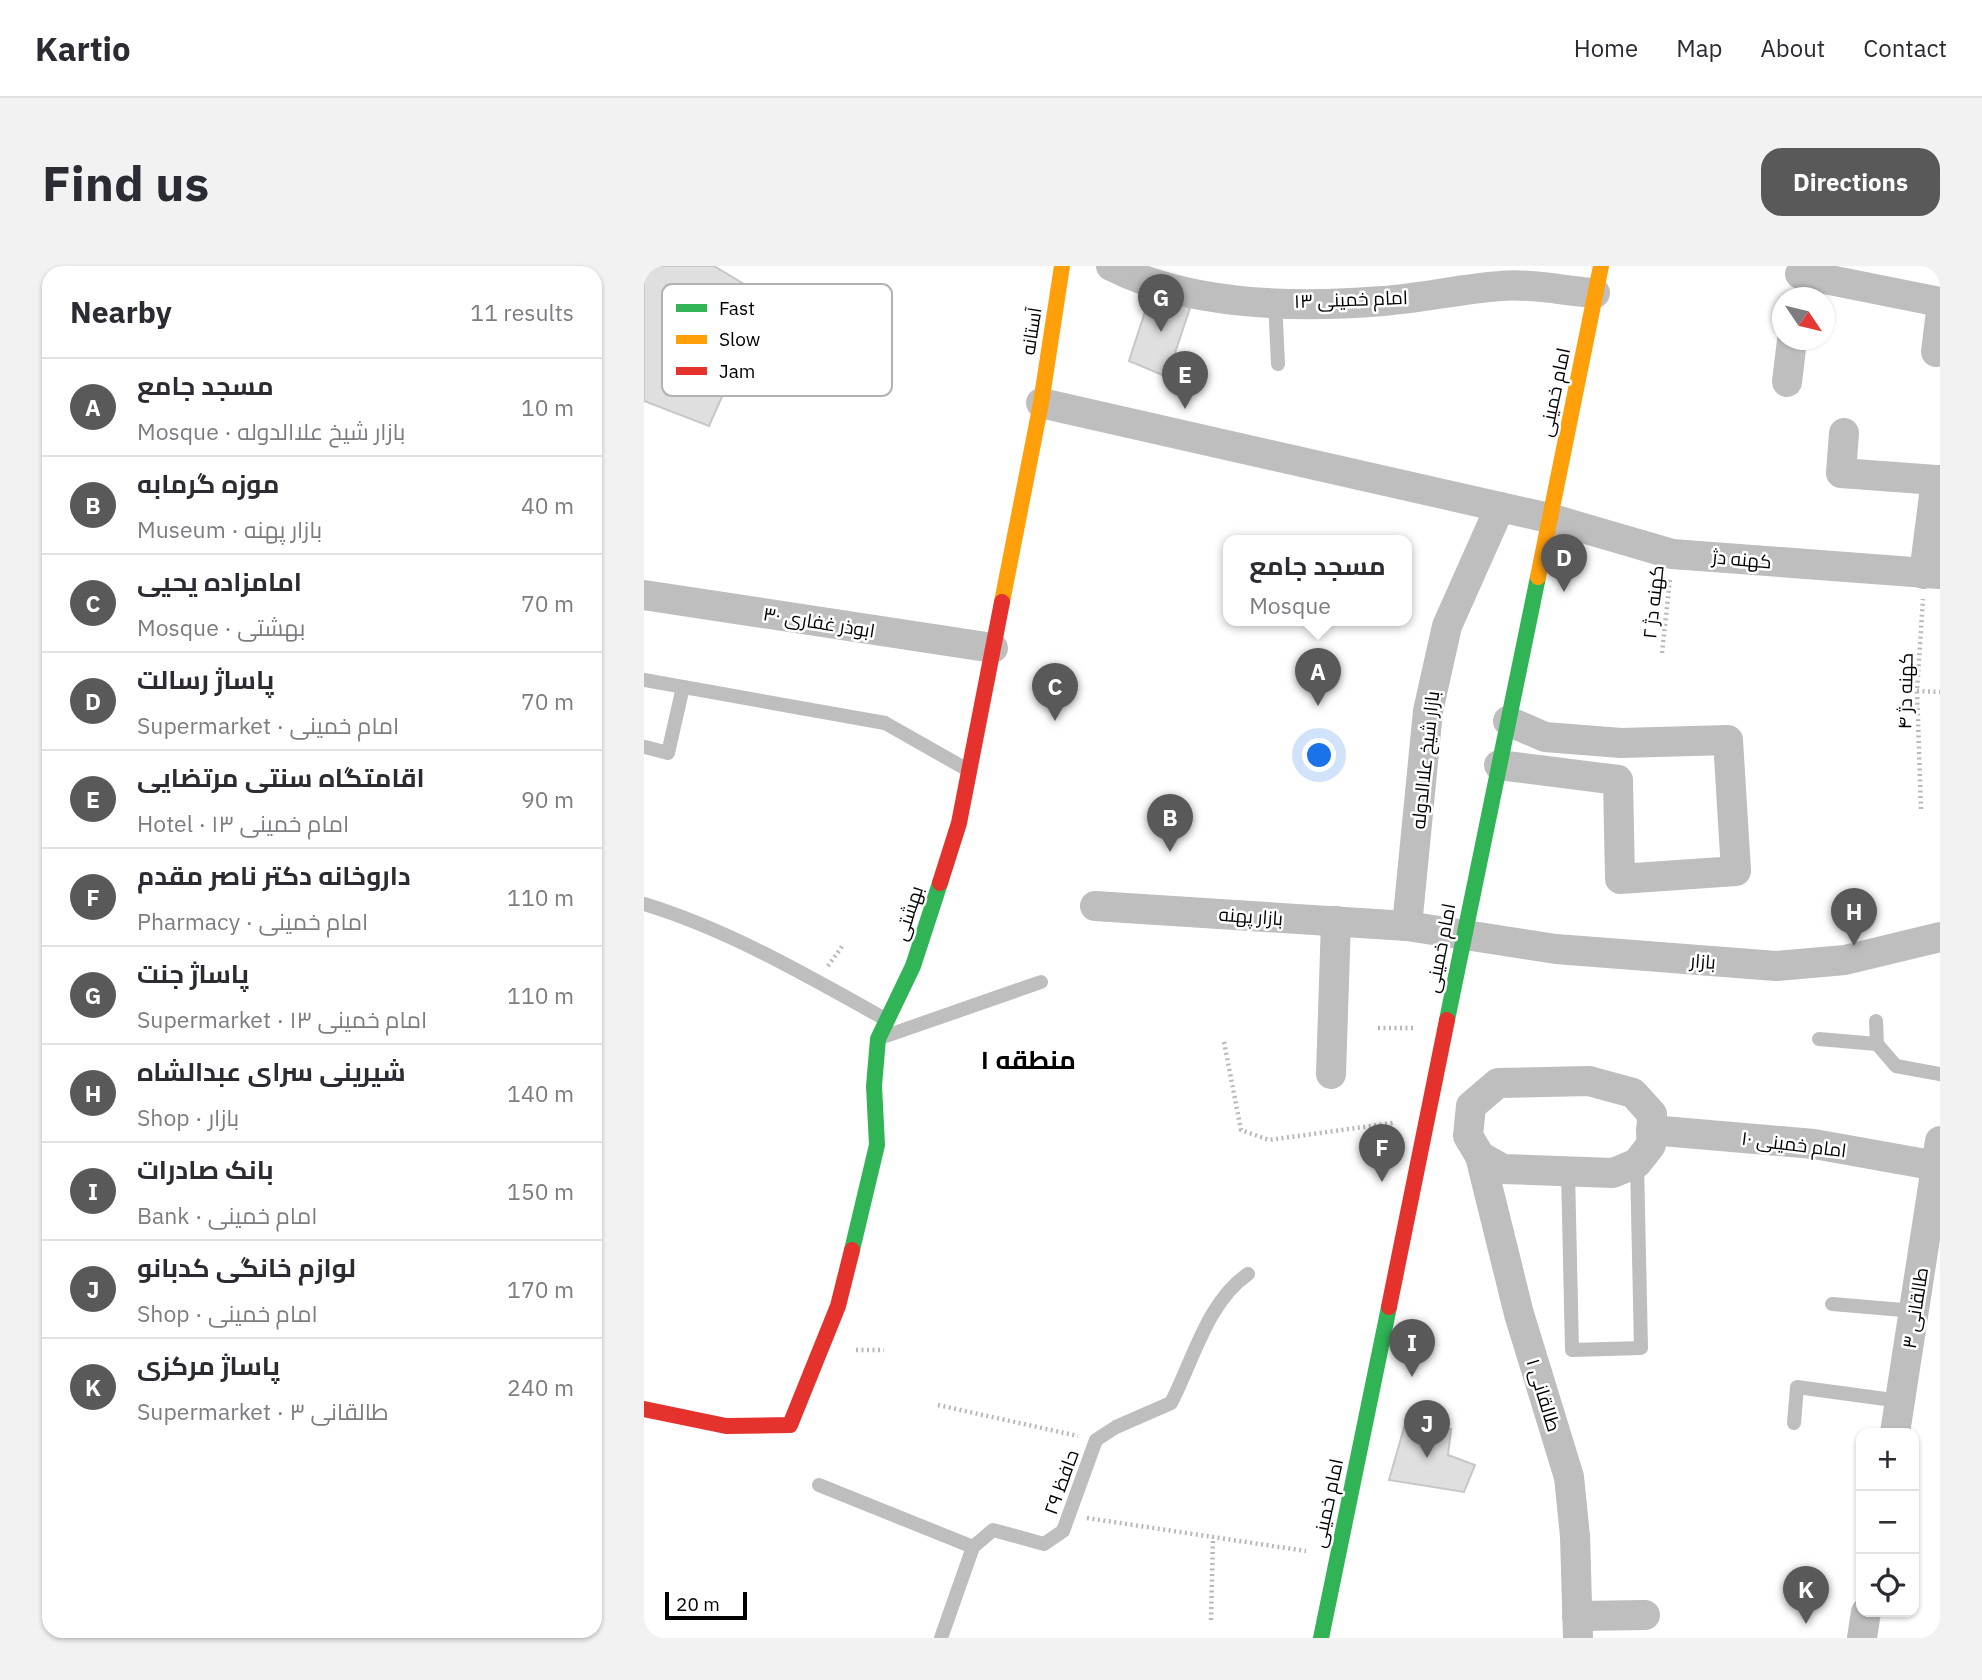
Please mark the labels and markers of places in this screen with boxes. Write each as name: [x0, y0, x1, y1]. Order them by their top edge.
pin: G: [1138, 274, 1184, 332]
pin: E: [1162, 351, 1208, 409]
pin: D: [1541, 534, 1587, 592]
pin: A: [1295, 648, 1341, 706]
pin: C: [1032, 663, 1078, 721]
pin: B: [1147, 794, 1193, 852]
pin: H: [1831, 888, 1877, 946]
pin: F: [1359, 1124, 1405, 1182]
pin: I: [1389, 1319, 1435, 1377]
pin: J: [1404, 1400, 1450, 1458]
pin: K: [1783, 1566, 1829, 1624]

